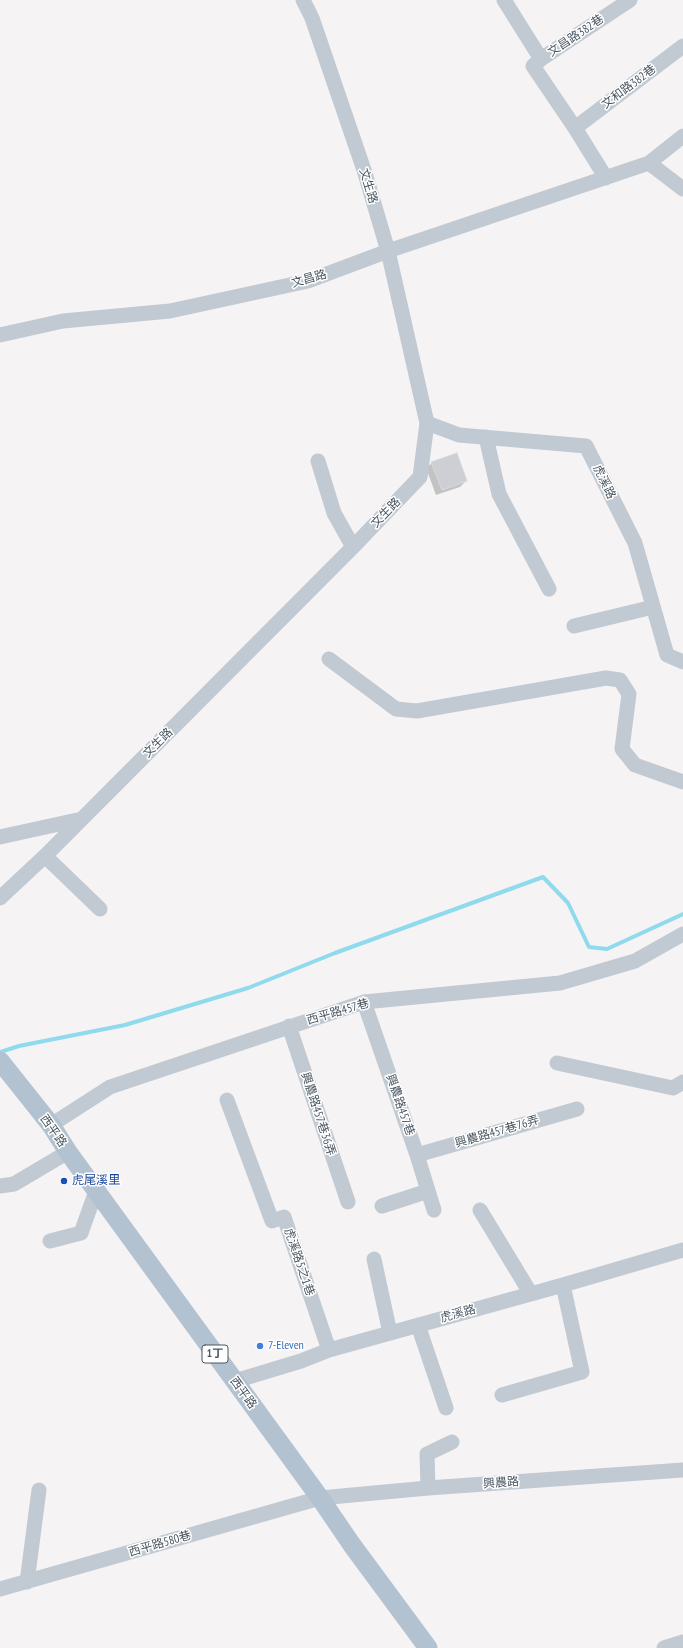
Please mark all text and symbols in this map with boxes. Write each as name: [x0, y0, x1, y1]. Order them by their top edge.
street label: 文昌路382巷: [545, 12, 607, 60]
street label: 文和路382巷: [599, 62, 659, 112]
street label: 文生路: [356, 167, 380, 205]
street label: 文昌路: [290, 267, 328, 291]
street label: 虎溪路: [590, 463, 618, 501]
street label: 文生路: [368, 495, 404, 531]
street label: 文生路: [140, 725, 176, 761]
street label: 西平路457巷: [305, 996, 371, 1028]
street label: 興農路457巷36弄: [298, 1070, 338, 1158]
street label: 興農路457巷: [383, 1072, 417, 1138]
street label: 西平路: [37, 1112, 69, 1150]
street label: 興農路457巷76弄: [453, 1113, 541, 1151]
place label: 虎尾溪里: [72, 1174, 120, 1188]
marker: 虎尾溪里: [59, 1176, 69, 1186]
street label: 虎溪路5之1巷: [281, 1226, 317, 1298]
street label: 虎溪路: [439, 1302, 477, 1326]
place label: 7-Eleven: [268, 1339, 304, 1353]
marker: 7-Eleven: [255, 1341, 265, 1351]
road number: 1丁: [202, 1345, 228, 1363]
street label: 西平路: [227, 1374, 259, 1412]
street label: 興農路: [483, 1475, 519, 1491]
street label: 西平路580巷: [127, 1528, 193, 1560]

